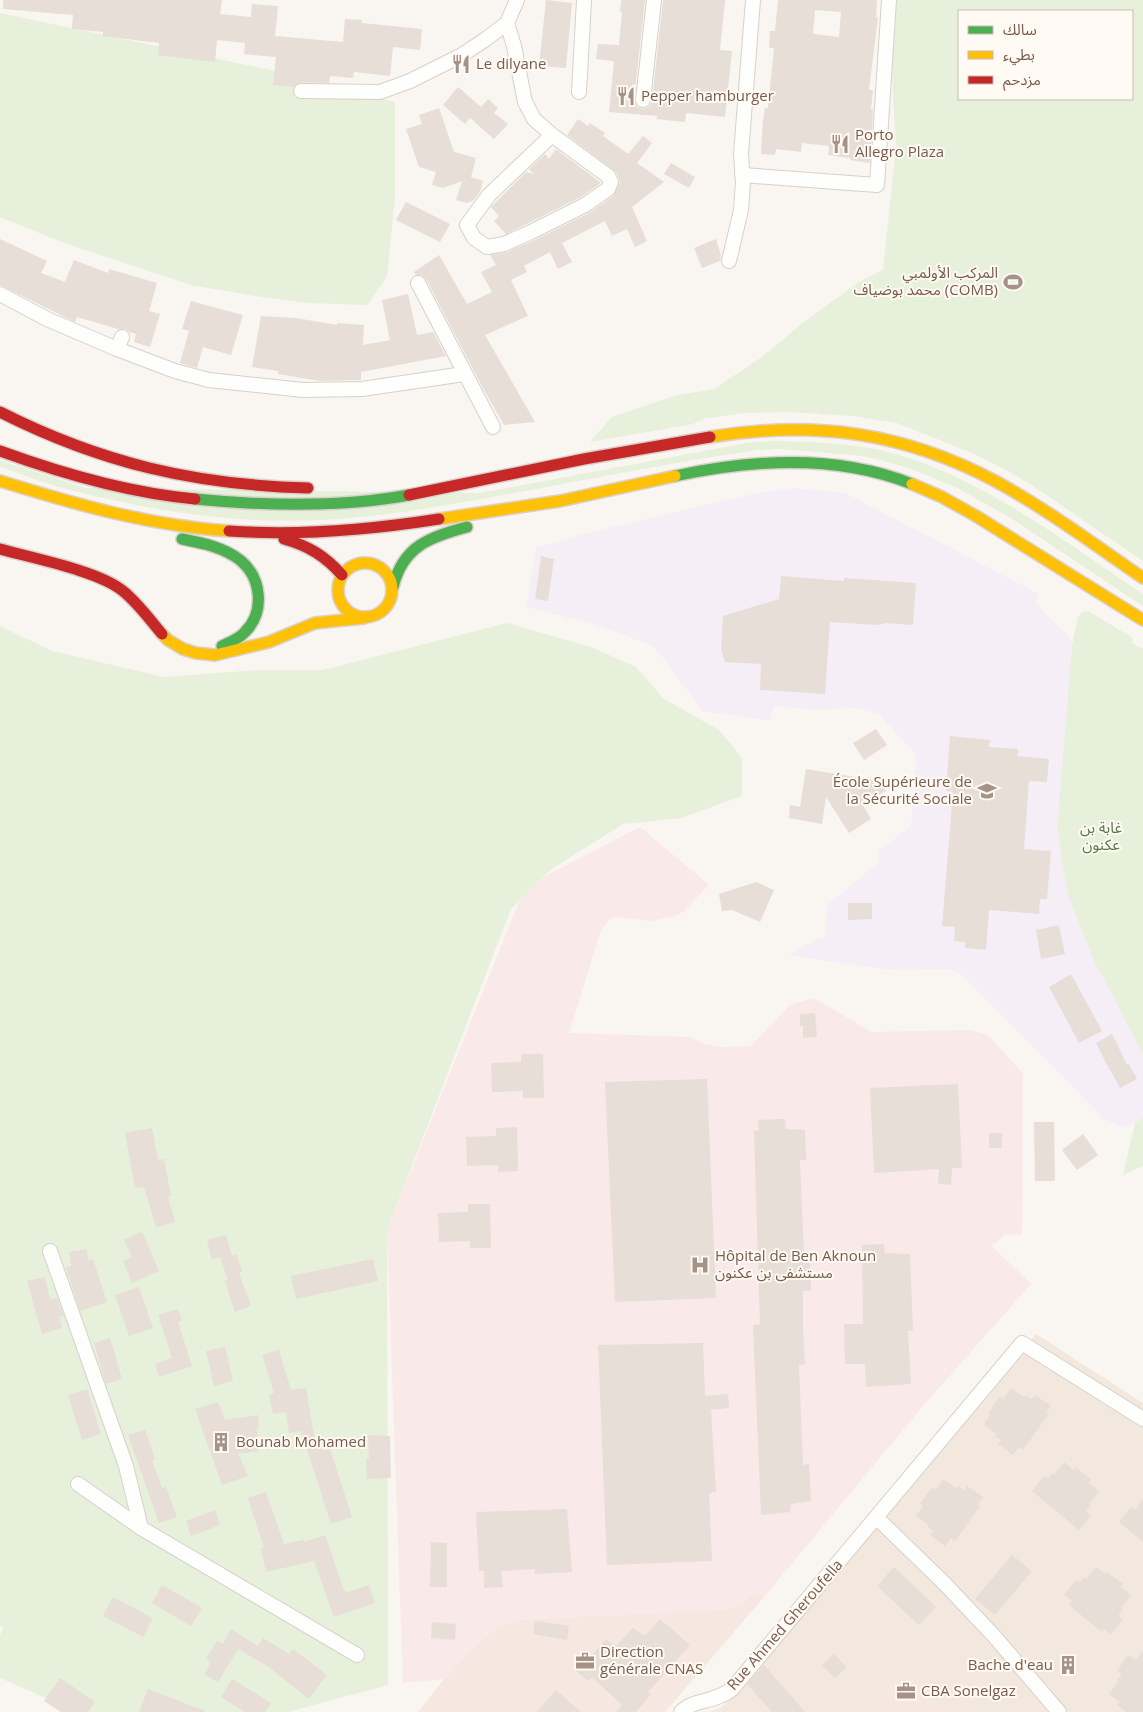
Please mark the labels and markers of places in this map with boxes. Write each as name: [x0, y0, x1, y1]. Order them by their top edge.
restaurant icon: Le dilyane: [450, 53, 472, 75]
place label: Le dilyane: [476, 53, 546, 73]
restaurant icon: Pepper hamburger: [615, 85, 637, 107]
place label: Pepper hamburger: [641, 85, 774, 105]
place label: Porto Allegro Plaza: [855, 124, 944, 161]
restaurant icon: Porto Allegro Plaza: [829, 133, 851, 155]
place label: المركب الأولمبي محمد بوضياف (COMB): [854, 262, 998, 299]
sports icon: المركب الأولمبي محمد بوضياف (COMB): [1002, 271, 1024, 293]
place label: École Supérieure de la Sécurité Sociale: [833, 771, 972, 808]
school or university icon: École Supérieure de la Sécurité Sociale: [976, 780, 998, 802]
place label: Hôpital de Ben Aknoun مستشفى بن عكنون: [715, 1245, 876, 1282]
hospital icon: Hôpital de Ben Aknoun مستشفى بن عكنون: [689, 1254, 711, 1276]
building icon: Bounab Mohamed: [210, 1431, 232, 1453]
place label: Bounab Mohamed: [236, 1431, 366, 1451]
place label: Direction générale CNAS: [600, 1641, 703, 1678]
office icon: Direction générale CNAS: [574, 1650, 596, 1672]
place label: Bache d'eau: [968, 1654, 1053, 1674]
building icon: Bache d'eau: [1057, 1654, 1079, 1676]
office icon: CBA Sonelgaz: [895, 1680, 917, 1702]
place label: CBA Sonelgaz: [921, 1680, 1016, 1700]

